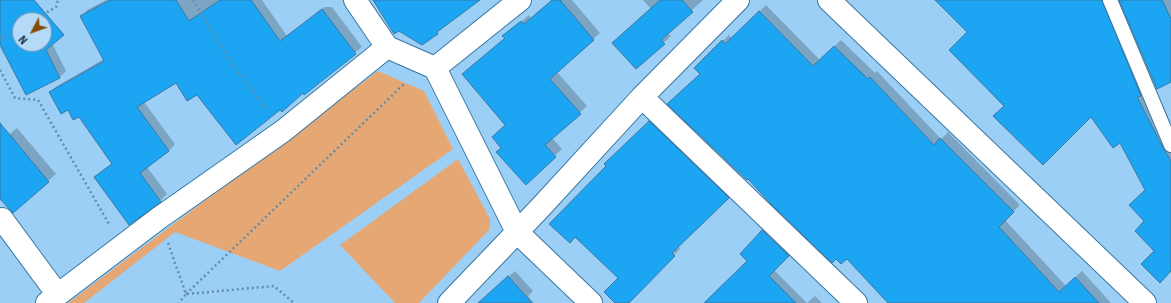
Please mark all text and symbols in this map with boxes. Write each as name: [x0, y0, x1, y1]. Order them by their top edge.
north arrow: [12, 12, 52, 52]
text: N: [15, 32, 31, 47]

